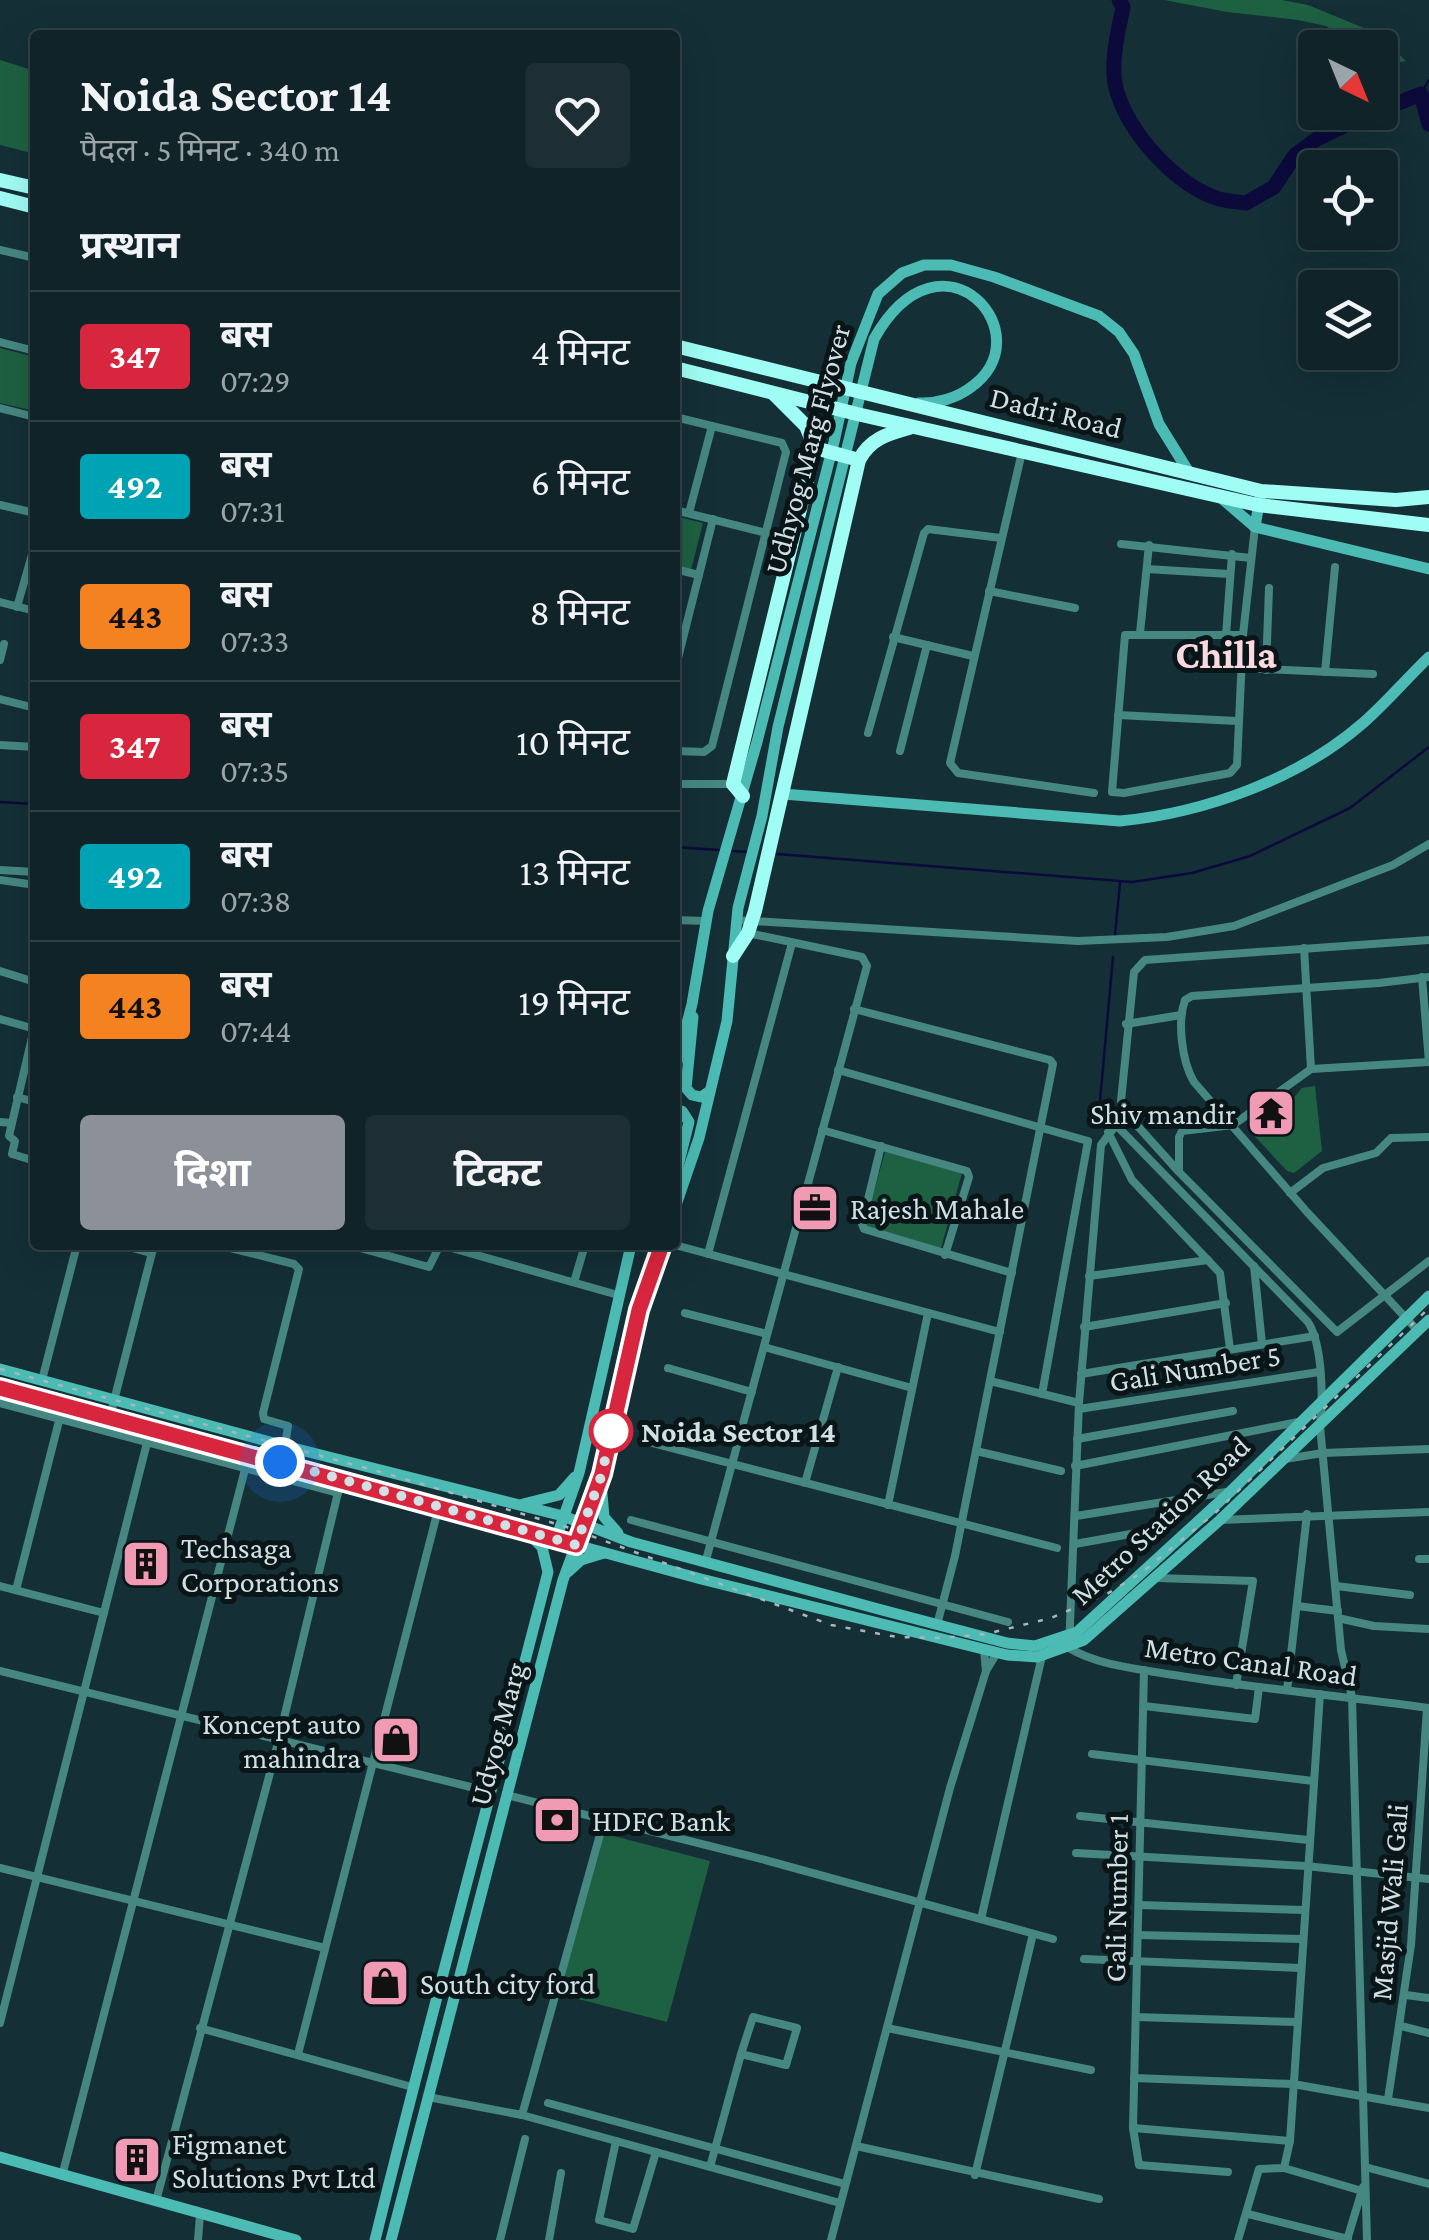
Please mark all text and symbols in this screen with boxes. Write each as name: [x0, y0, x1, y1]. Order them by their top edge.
north arrow: [1298, 30, 1398, 130]
map controls: [1298, 30, 1398, 370]
button: heart: [525, 63, 630, 168]
text: Noida Sector 14: [80, 68, 392, 121]
text: पैदल · 5 मिनट · 340 m: [80, 132, 340, 168]
button: locate: [1298, 150, 1398, 250]
text: प्रस्थान: [80, 224, 180, 266]
button: layers: [1298, 270, 1398, 370]
text: बस: [220, 313, 272, 355]
street label: Udhyog Marg Flyover: [758, 320, 857, 578]
text: 4 मिनट: [531, 331, 630, 373]
text: 347: [109, 337, 161, 376]
text: 07:29: [220, 363, 290, 399]
street label: Dadri Road: [987, 380, 1126, 444]
text: बस: [220, 443, 272, 485]
text: 6 मिनट: [531, 461, 630, 503]
text: 492: [107, 467, 163, 506]
text: 07:31: [220, 493, 285, 529]
text: बस: [220, 573, 272, 615]
text: 8 मिनट: [530, 591, 630, 633]
text: 443: [108, 597, 162, 636]
text: 07:33: [220, 623, 289, 659]
district label: Chilla: [1175, 632, 1277, 677]
text: बस: [220, 703, 272, 745]
text: 10 मिनट: [516, 721, 630, 763]
text: 347: [109, 727, 161, 766]
text: 07:35: [220, 753, 289, 789]
text: बस: [220, 833, 272, 875]
text: 13 मिनट: [519, 851, 630, 893]
text: 492: [107, 857, 163, 896]
text: 07:38: [220, 883, 291, 919]
text: बस: [220, 963, 272, 1005]
text: 19 मिनट: [518, 981, 630, 1023]
text: 443: [108, 987, 162, 1026]
text: 07:44: [220, 1013, 292, 1049]
temple icon: Shiv mandir: [1245, 1087, 1297, 1139]
place label: Shiv mandir: [1090, 1097, 1236, 1130]
button: दिशा: [80, 1115, 345, 1230]
button: टिकट: [365, 1115, 630, 1230]
office icon: Rajesh Mahale: [789, 1182, 841, 1234]
place label: Rajesh Mahale: [850, 1192, 1024, 1226]
street label: Gali Number 5: [1107, 1338, 1283, 1398]
marker: Noida Sector 14: [590, 1410, 632, 1452]
place label: Noida Sector 14: [641, 1415, 836, 1448]
street label: Metro Station Road: [1064, 1429, 1256, 1611]
your location: [255, 1437, 305, 1487]
place label: Techsaga Corporations: [181, 1531, 339, 1599]
building icon: Techsaga Corporations: [120, 1538, 172, 1590]
street label: Metro Canal Road: [1143, 1630, 1360, 1692]
street label: Udyog Marg: [462, 1659, 533, 1809]
place label: Koncept auto mahindra: [202, 1707, 361, 1774]
shop icon: Koncept auto mahindra: [370, 1714, 422, 1766]
bank icon: HDFC Bank: [531, 1794, 583, 1846]
street label: Masjid Wali Gali: [1364, 1802, 1415, 2002]
place label: HDFC Bank: [592, 1804, 731, 1837]
street label: Gali Number 1: [1098, 1813, 1134, 1983]
shop icon: South city ford: [359, 1957, 411, 2009]
place label: South city ford: [420, 1967, 596, 2001]
place label: Figmanet Solutions Pvt Ltd: [172, 2127, 376, 2194]
building icon: Figmanet Solutions Pvt Ltd: [111, 2134, 163, 2186]

